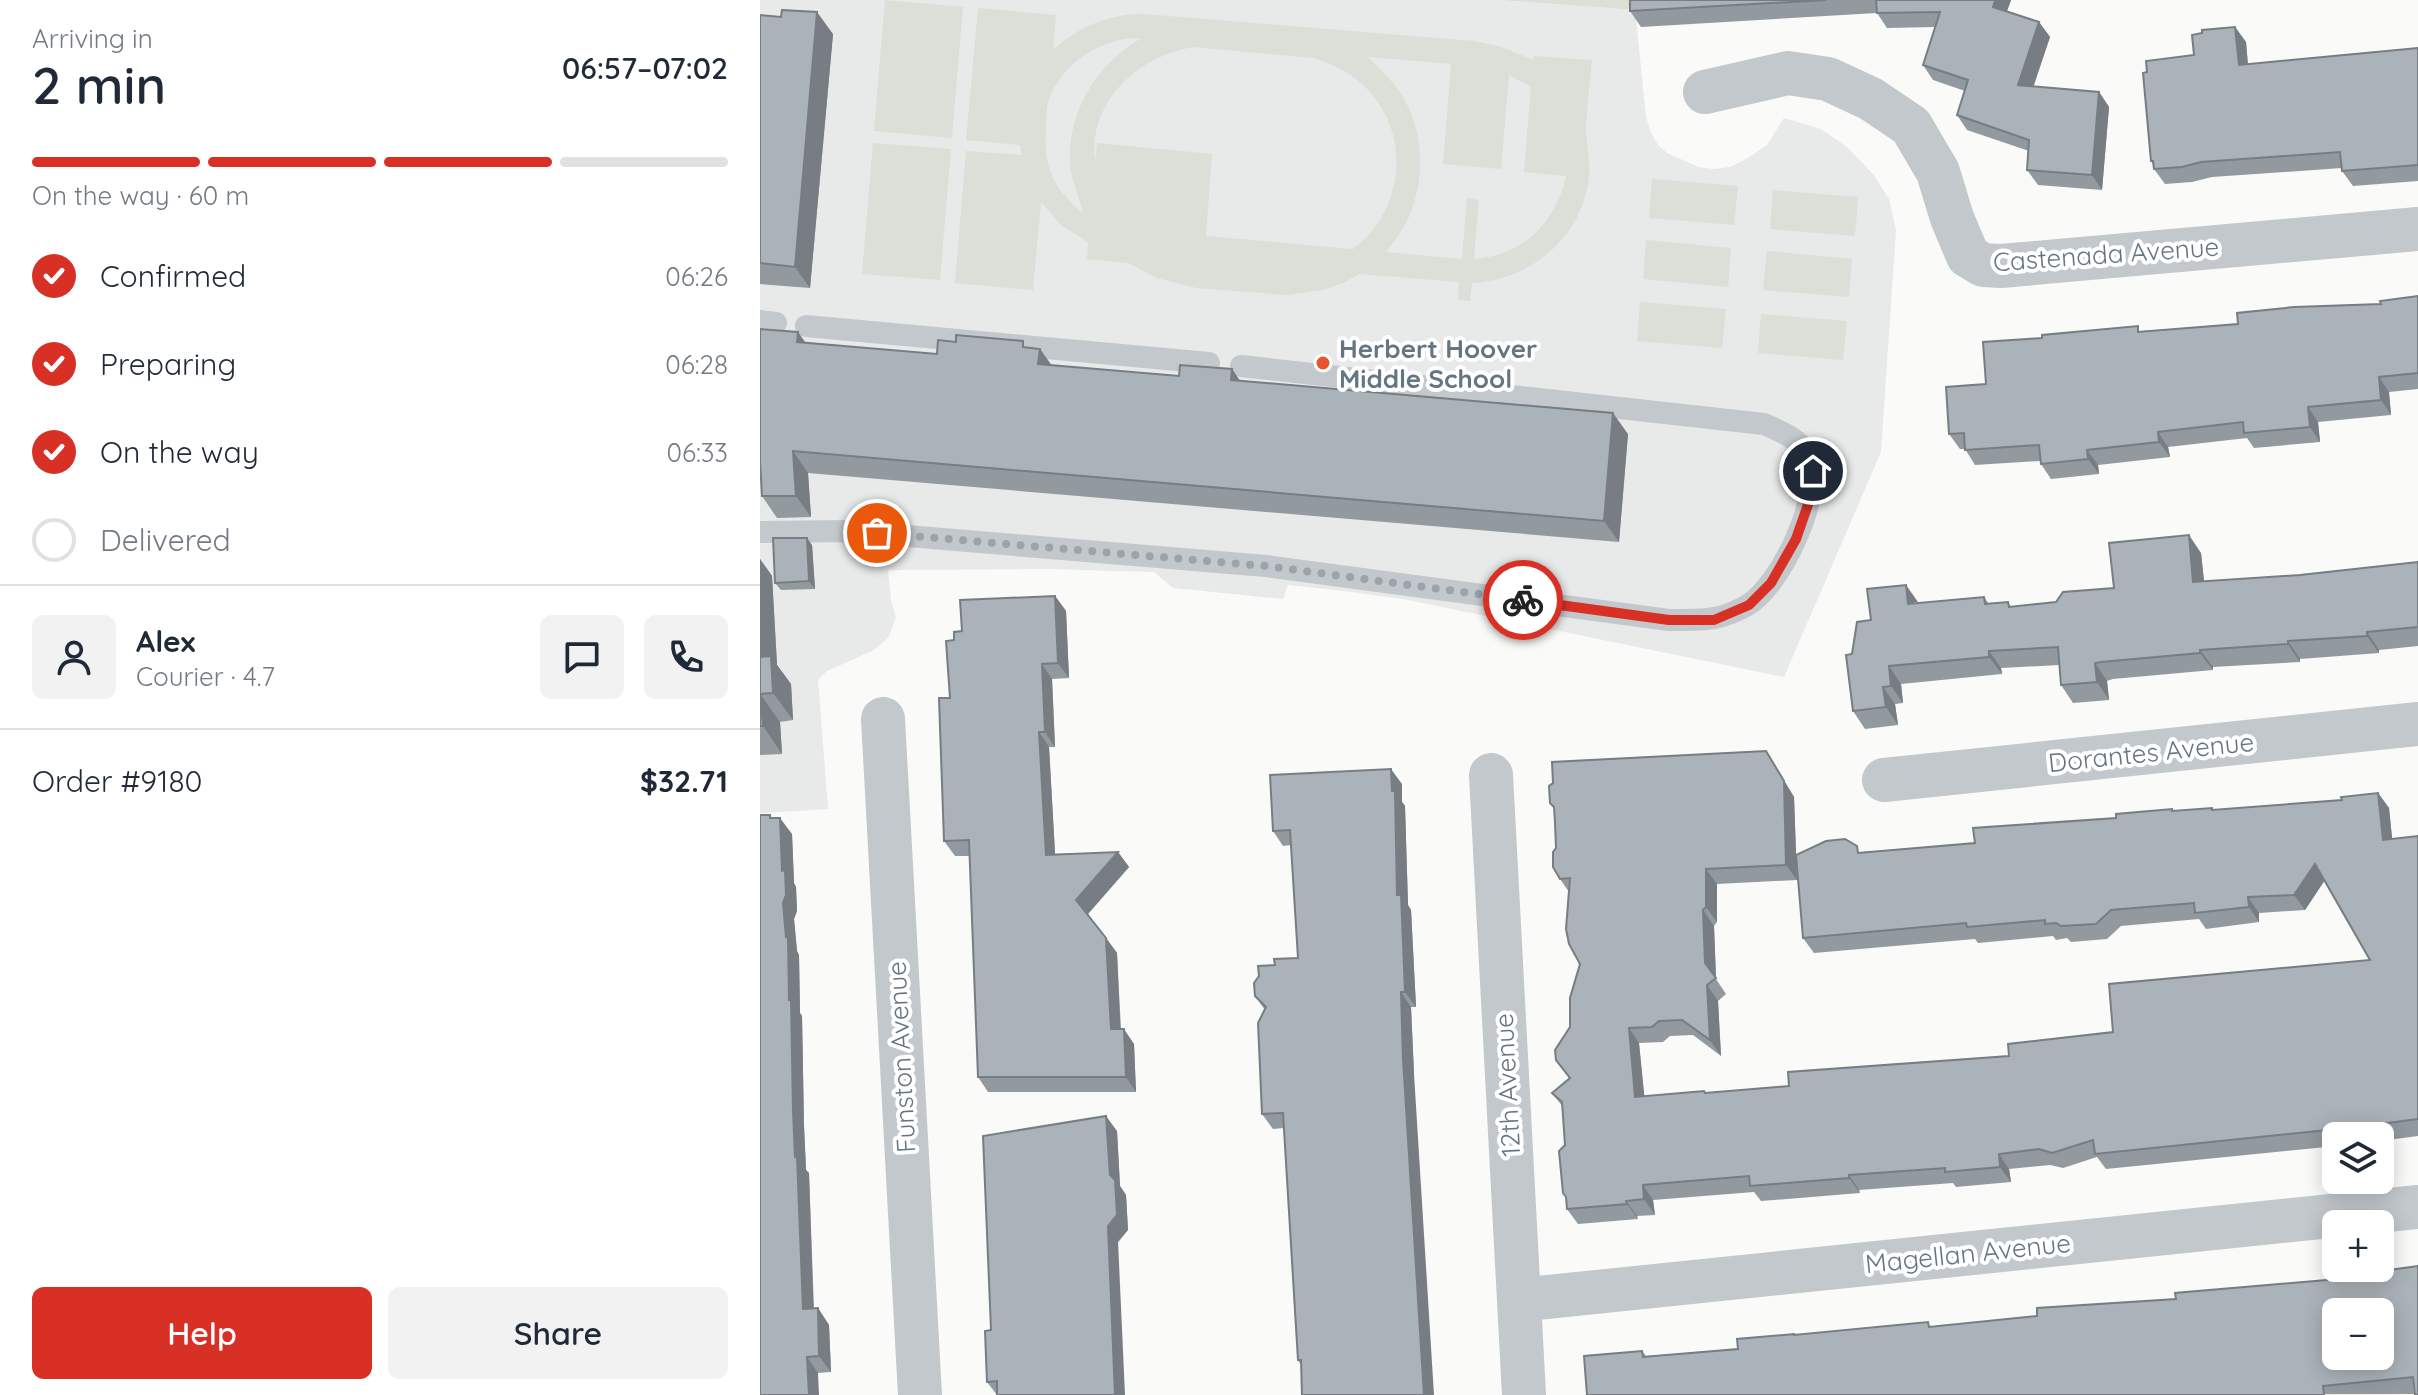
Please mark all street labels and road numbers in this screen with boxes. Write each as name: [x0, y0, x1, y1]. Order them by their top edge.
street label: Castenada Avenue: [1992, 230, 2220, 278]
street label: Dorantes Avenue: [2046, 725, 2256, 779]
street label: Funston Avenue: [880, 960, 922, 1154]
street label: 12th Avenue: [1487, 1012, 1527, 1158]
street label: Magellan Avenue: [1864, 1226, 2072, 1280]

